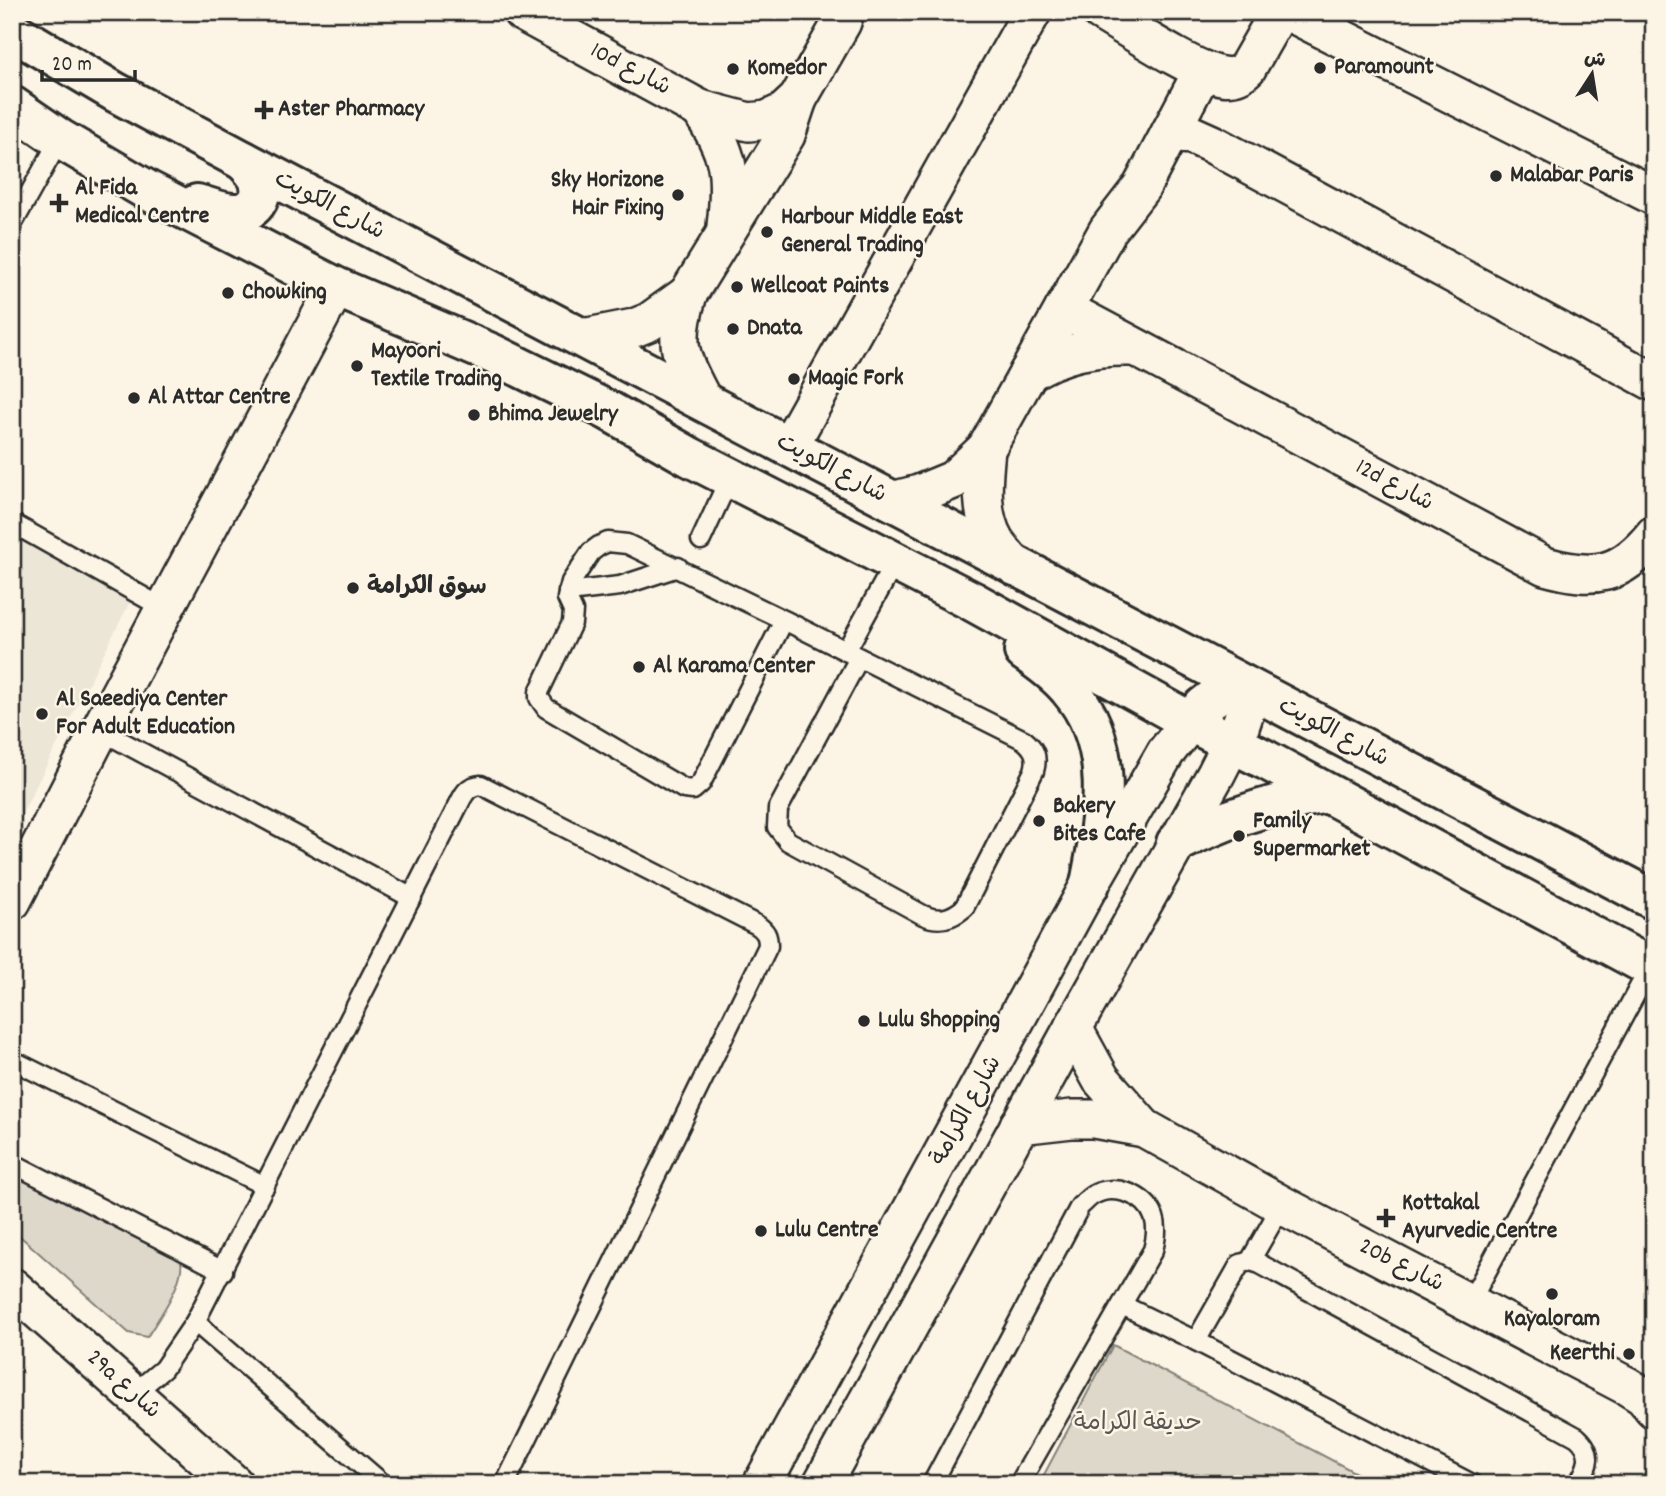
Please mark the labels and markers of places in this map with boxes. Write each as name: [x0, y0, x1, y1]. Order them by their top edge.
place label: Paramount: [1334, 51, 1434, 85]
place label: Komedor: [747, 52, 828, 86]
marker: Paramount: [1312, 60, 1328, 76]
marker: Komedor: [725, 61, 741, 77]
place label: Aster Pharmacy: [278, 93, 425, 127]
marker: Aster Pharmacy: [256, 102, 272, 118]
place label: Malabar Paris: [1510, 159, 1634, 193]
place label: Sky Horizone Hair Fixing: [551, 164, 664, 226]
marker: Malabar Paris: [1488, 168, 1504, 184]
place label: Al Fida Medical Centre: [75, 172, 210, 234]
marker: Sky Horizone Hair Fixing: [670, 187, 686, 203]
marker: Al Fida Medical Centre: [49, 193, 69, 213]
place label: Harbour Middle East General Trading: [781, 201, 963, 263]
marker: Harbour Middle East General Trading: [759, 224, 775, 240]
place label: Wellcoat Paints: [751, 270, 889, 304]
place label: Chowking: [242, 276, 327, 310]
marker: Wellcoat Paints: [729, 279, 745, 295]
marker: Chowking: [220, 285, 236, 301]
place label: Dnata: [747, 312, 803, 346]
marker: Dnata: [725, 321, 741, 337]
place label: Mayoori Textile Trading: [371, 335, 502, 397]
marker: Mayoori Textile Trading: [349, 358, 365, 374]
place label: Magic Fork: [808, 362, 904, 396]
marker: Magic Fork: [786, 371, 802, 387]
place label: Al Attar Centre: [148, 381, 291, 415]
marker: Al Attar Centre: [126, 390, 142, 406]
place label: Bhima Jewelry: [488, 398, 619, 432]
marker: Bhima Jewelry: [466, 407, 482, 423]
place label: سوق الكرامة: [367, 571, 487, 605]
marker: سوق الكرامة: [345, 580, 361, 596]
place label: Al Karama Center: [653, 650, 816, 684]
marker: Al Karama Center: [631, 659, 647, 675]
place label: Al Saeediya Center For Adult Education: [56, 683, 235, 745]
marker: Al Saeediya Center For Adult Education: [34, 706, 50, 722]
place label: Bakery Bites Cafe: [1053, 790, 1146, 852]
place label: Family Supermarket: [1253, 805, 1371, 867]
marker: Bakery Bites Cafe: [1031, 813, 1047, 829]
marker: Family Supermarket: [1231, 828, 1247, 844]
place label: Lulu Shopping: [878, 1004, 1000, 1038]
marker: Lulu Shopping: [856, 1013, 872, 1029]
place label: Kottakal Ayurvedic Centre: [1402, 1187, 1558, 1249]
marker: Kottakal Ayurvedic Centre: [1376, 1208, 1396, 1228]
place label: Lulu Centre: [775, 1214, 879, 1248]
marker: Lulu Centre: [753, 1223, 769, 1239]
marker: Kayaloram: [1544, 1286, 1560, 1302]
place label: Kayaloram: [1504, 1303, 1600, 1337]
place label: Keerthi: [1550, 1337, 1616, 1371]
marker: Keerthi: [1621, 1346, 1637, 1362]

